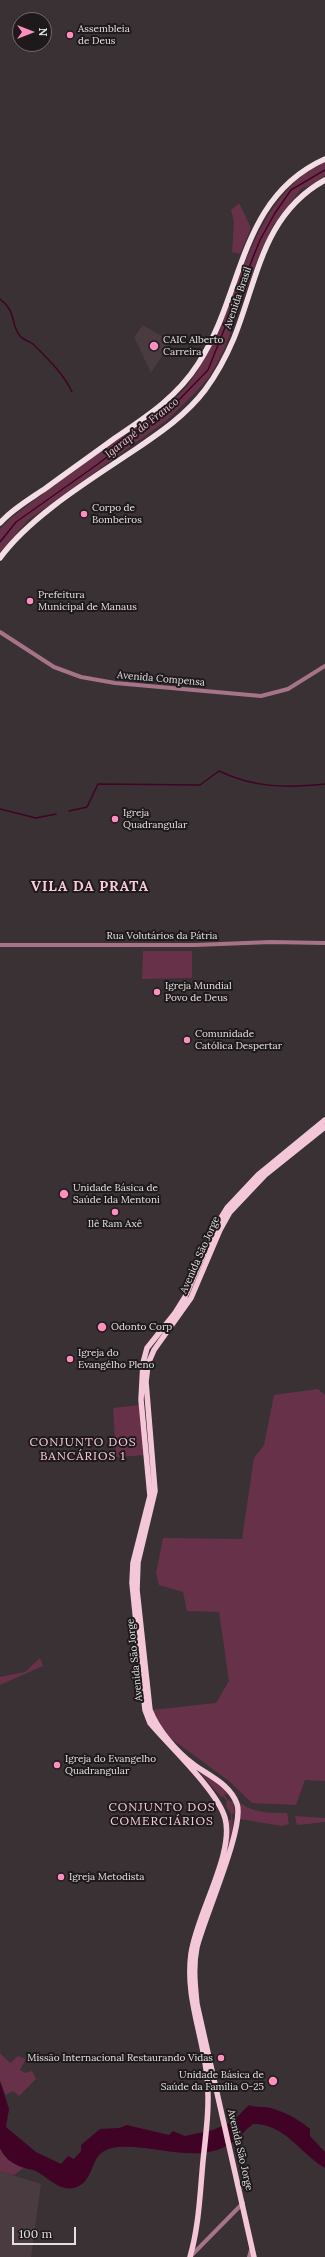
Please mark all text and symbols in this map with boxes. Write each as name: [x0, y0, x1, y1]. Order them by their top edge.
north arrow: [12, 12, 52, 52]
place label: Assembleia de Deus: [78, 23, 130, 46]
text: N: [36, 28, 50, 36]
marker: Assembleia de Deus: [65, 30, 75, 40]
street label: Avenida Brasil: [222, 265, 254, 331]
place label: CAIC Alberto Carreira: [163, 334, 223, 358]
marker: CAIC Alberto Carreira: [148, 340, 160, 352]
water label: Igarapé do Franco: [103, 395, 181, 461]
place label: Corpo de Bombeiros: [92, 502, 142, 526]
marker: Corpo de Bombeiros: [79, 509, 89, 519]
place label: Prefeitura Municipal de Manaus: [38, 589, 137, 612]
marker: Prefeitura Municipal de Manaus: [25, 596, 35, 606]
street label: Avenida Compensa: [117, 669, 205, 689]
place label: Igreja Quadrangular: [123, 807, 187, 830]
marker: Igreja Quadrangular: [110, 814, 120, 824]
district label: VILA DA PRATA: [31, 879, 149, 895]
street label: Rua Volutários da Pátria: [106, 930, 218, 942]
place label: Igreja Mundial Povo de Deus: [165, 980, 232, 1004]
marker: Igreja Mundial Povo de Deus: [152, 987, 162, 997]
place label: Comunidade Católica Despertar: [195, 1028, 282, 1052]
marker: Comunidade Católica Despertar: [182, 1035, 192, 1045]
place label: Unidade Básica de Saúde Ida Mentoni: [73, 1182, 160, 1206]
marker: Unidade Básica de Saúde Ida Mentoni: [58, 1188, 70, 1200]
marker: Ilê Ram Axê: [110, 1207, 120, 1217]
street label: Avenida São Jorge: [178, 1215, 222, 1295]
place label: Ilê Ram Axê: [88, 1218, 142, 1230]
marker: Odonto Corp: [96, 1321, 108, 1333]
place label: Odonto Corp: [111, 1321, 172, 1333]
place label: Igreja do Evangélho Pleno: [78, 1347, 154, 1370]
marker: Igreja do Evangélho Pleno: [65, 1354, 75, 1364]
district label: CONJUNTO DOS BANCÁRIOS 1: [29, 1436, 137, 1464]
street label: Avenida São Jorge: [125, 1618, 145, 1702]
place label: Igreja do Evangelho Quadrangular: [65, 1753, 156, 1776]
marker: Igreja do Evangelho Quadrangular: [52, 1760, 62, 1770]
district label: CONJUNTO DOS COMERCIÁRIOS: [108, 1801, 216, 1829]
place label: Igreja Metodista: [69, 1871, 144, 1883]
marker: Igreja Metodista: [56, 1872, 66, 1882]
place label: Missão Internacional Restaurando Vidas: [27, 2052, 213, 2064]
marker: Missão Internacional Restaurando Vidas: [216, 2053, 226, 2063]
place label: Unidade Básica de Saúde da Família O-25: [161, 2069, 264, 2092]
marker: Unidade Básica de Saúde da Família O-25: [267, 2075, 279, 2087]
street label: Avenida São Jorge: [225, 2108, 255, 2192]
scale bar: [14, 2219, 78, 2245]
text: 100 m: [19, 2226, 52, 2241]

